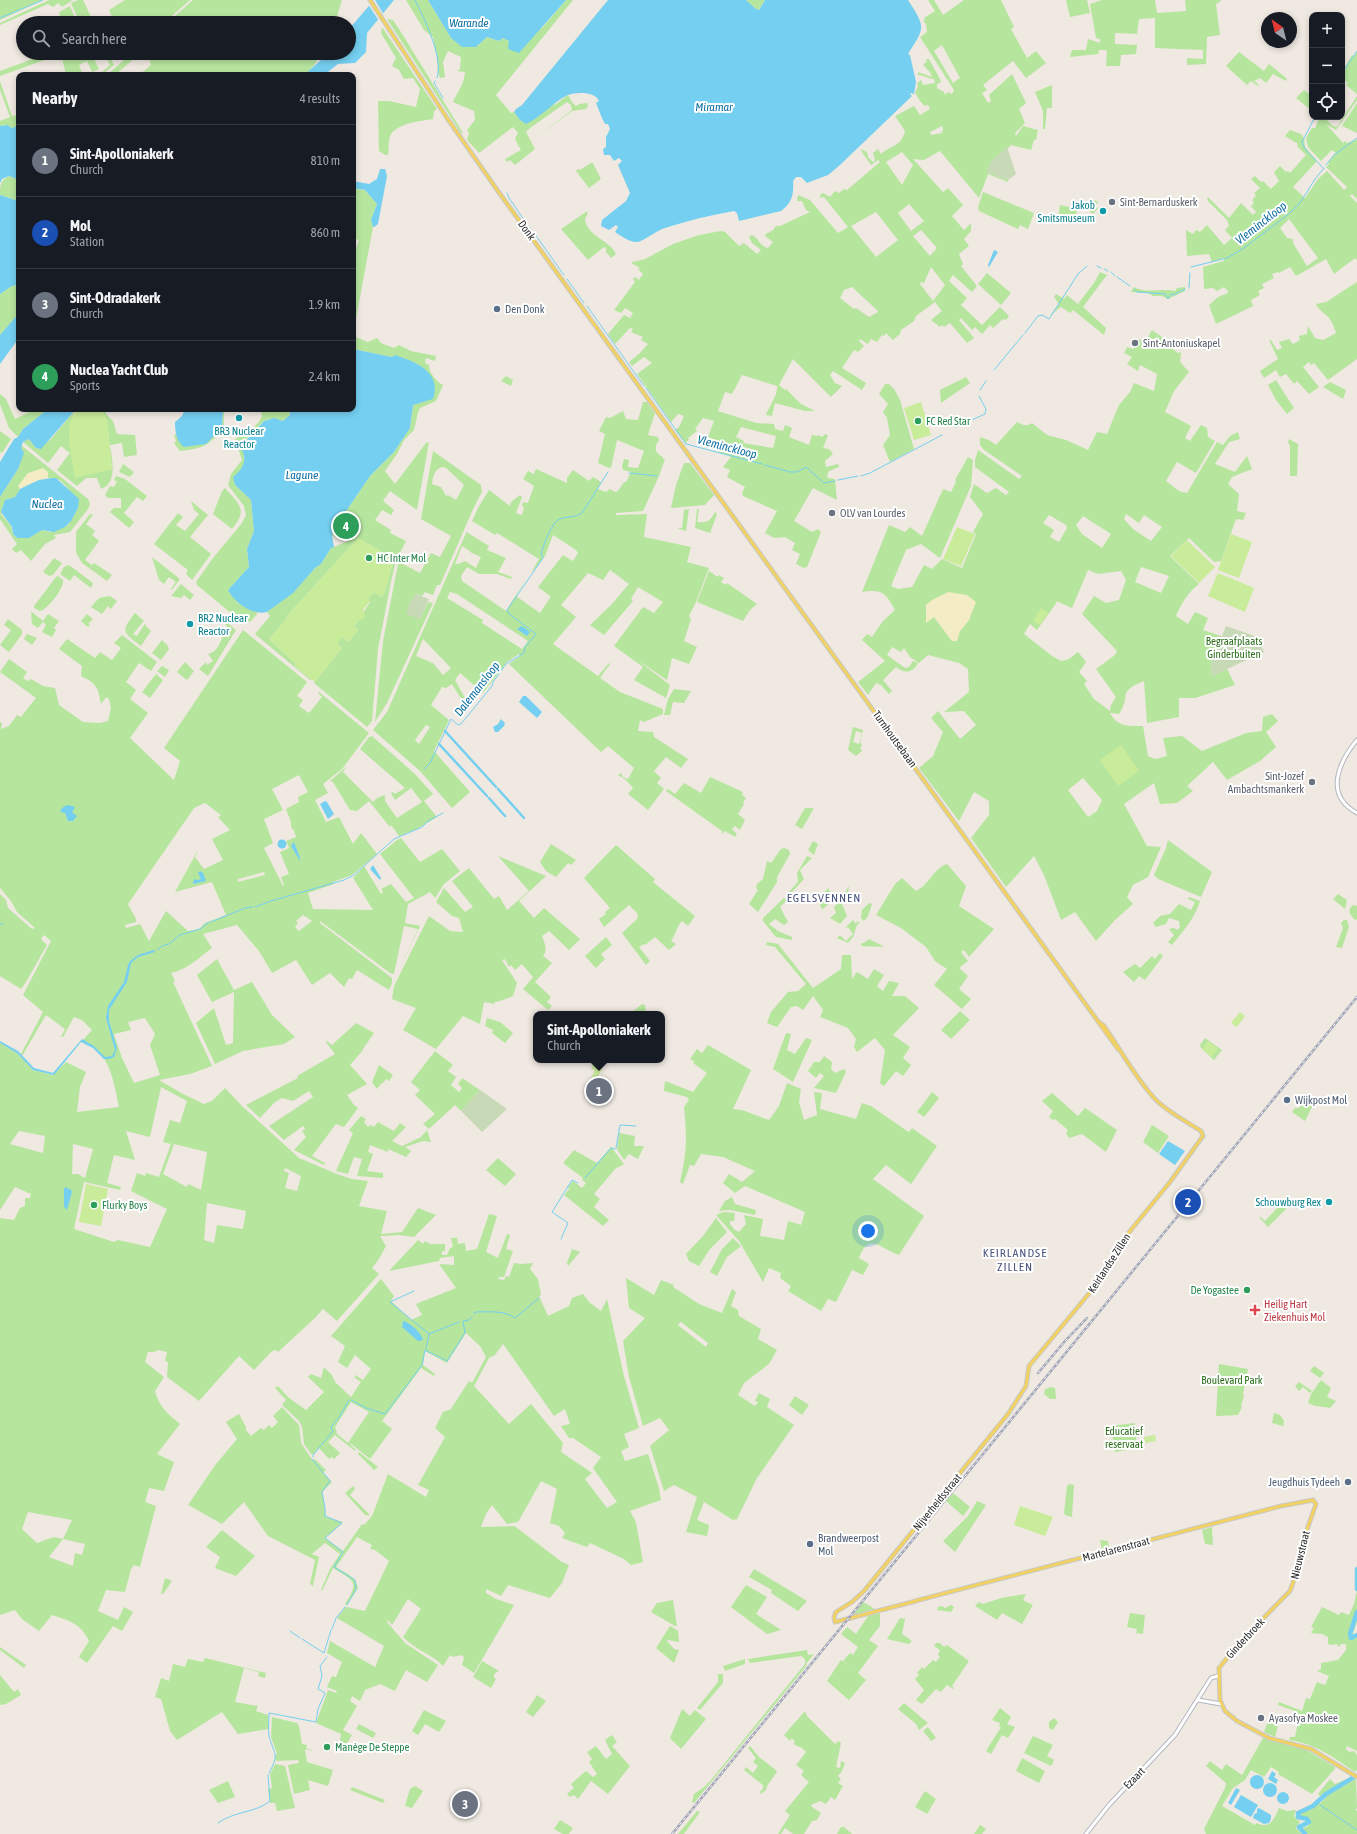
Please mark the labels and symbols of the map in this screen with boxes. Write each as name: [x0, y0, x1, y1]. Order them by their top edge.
north arrow: [1261, 12, 1297, 48]
water label: Warande: [449, 16, 489, 30]
water label: Miramar: [695, 100, 733, 114]
place label: Sint-Bernarduskerk: [1120, 196, 1198, 208]
marker: Sint-Bernarduskerk: [1107, 197, 1117, 207]
water label: Vleminckloop: [1233, 198, 1290, 247]
place label: Jakob Smitsmuseum: [1038, 199, 1095, 224]
marker: Jakob Smitsmuseum: [1098, 206, 1108, 216]
street label: Donk: [516, 218, 538, 242]
place label: Den Donk: [505, 303, 545, 315]
marker: Den Donk: [492, 304, 502, 314]
place label: Sint-Antoniuskapel: [1143, 337, 1221, 349]
marker: Sint-Antoniuskapel: [1130, 338, 1140, 348]
marker: BR3 Nuclear Reactor: [234, 413, 244, 423]
place label: FC Red Star: [926, 415, 971, 427]
marker: FC Red Star: [913, 416, 923, 426]
place label: BR3 Nuclear Reactor: [214, 425, 264, 450]
water label: Vleminckloop: [696, 432, 759, 462]
water label: Lagune: [286, 468, 319, 482]
water label: Nuclea: [31, 497, 63, 511]
place label: OLV van Lourdes: [840, 507, 906, 519]
marker: OLV van Lourdes: [827, 508, 837, 518]
pin: 4: [333, 511, 359, 541]
place label: HC Inter Mol: [377, 552, 426, 564]
marker: HC Inter Mol: [364, 553, 374, 563]
place label: BR2 Nuclear Reactor: [198, 612, 248, 637]
marker: BR2 Nuclear Reactor: [185, 619, 195, 629]
park label: Begraafplaats Ginderbuiten: [1206, 635, 1262, 660]
water label: Dalemansloop: [451, 659, 503, 719]
street label: Turnhoutsebaan: [871, 708, 919, 770]
place label: Sint-Jozef Ambachtsmankerk: [1228, 770, 1304, 795]
marker: Sint-Jozef Ambachtsmankerk: [1307, 777, 1317, 787]
district label: EGELSVENNEN: [787, 891, 861, 905]
pin: 1: [586, 1076, 612, 1106]
place label: Wijkpost Mol: [1295, 1094, 1347, 1106]
marker: Wijkpost Mol: [1282, 1095, 1292, 1105]
pin: 2: [1175, 1187, 1201, 1217]
place label: Schouwburg Rex: [1255, 1196, 1322, 1208]
marker: Schouwburg Rex: [1324, 1197, 1334, 1207]
place label: Flurky Boys: [102, 1199, 148, 1211]
marker: Flurky Boys: [89, 1200, 99, 1210]
your location: [858, 1221, 878, 1241]
street label: Keirlandse Zillen: [1085, 1231, 1133, 1295]
district label: KEIRLANDSE ZILLEN: [983, 1246, 1047, 1274]
place label: De Yogastee: [1190, 1284, 1239, 1296]
marker: De Yogastee: [1242, 1285, 1252, 1295]
place label: Heilig Hart Ziekenhuis Mol: [1264, 1298, 1326, 1323]
marker: Heilig Hart Ziekenhuis Mol: [1249, 1304, 1261, 1316]
park label: Boulevard Park: [1201, 1374, 1263, 1386]
park label: Educatief reservaat: [1105, 1425, 1143, 1450]
street label: Nijverheidsstraat: [910, 1471, 964, 1533]
place label: Jeugdhuis Tydeeh: [1269, 1476, 1340, 1488]
marker: Jeugdhuis Tydeeh: [1343, 1477, 1353, 1487]
street label: Nieuwstraat: [1288, 1530, 1312, 1580]
place label: Brandweerpost Mol: [818, 1532, 879, 1557]
street label: Martelarenstraat: [1081, 1534, 1151, 1564]
marker: Brandweerpost Mol: [805, 1539, 815, 1549]
street label: Ginderbroek: [1223, 1615, 1267, 1661]
place label: Ayasofya Moskee: [1269, 1712, 1338, 1724]
marker: Ayasofya Moskee: [1256, 1713, 1266, 1723]
place label: Manège De Steppe: [335, 1741, 410, 1753]
marker: Manège De Steppe: [322, 1742, 332, 1752]
street label: Ezaart: [1121, 1765, 1147, 1791]
pin: 3: [452, 1789, 478, 1819]

